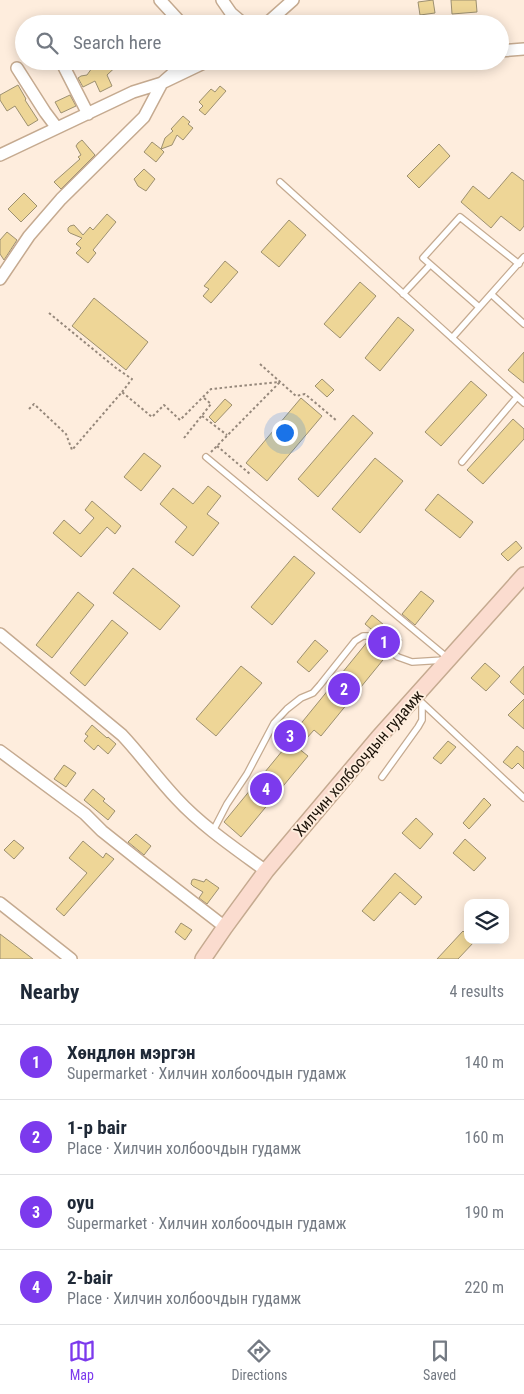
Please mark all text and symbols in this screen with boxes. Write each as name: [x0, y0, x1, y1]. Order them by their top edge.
search box: [15, 15, 509, 70]
icon: search: [33, 29, 61, 57]
text: Search here: [73, 31, 161, 54]
your location: [272, 420, 298, 446]
pin: 1: [368, 623, 400, 661]
pin: 2: [328, 670, 360, 708]
street label: Хилчин холбоочдын гудамж: [290, 686, 427, 840]
pin: 3: [274, 717, 306, 755]
pin: 4: [250, 770, 282, 808]
map controls: [464, 899, 509, 944]
button: layers: [464, 899, 509, 944]
text: Nearby: [20, 980, 79, 1004]
text: 4 results: [449, 982, 504, 1001]
text: Хөндлөн мэргэн: [67, 1041, 196, 1064]
text: 1: [32, 1053, 40, 1072]
text: 140 m: [465, 1053, 504, 1072]
text: Supermarket · Хилчин холбоочдын гудамж: [67, 1064, 346, 1083]
text: 1-p bair: [67, 1116, 127, 1139]
text: 2: [32, 1128, 40, 1147]
text: 160 m: [465, 1128, 504, 1147]
text: Place · Хилчин холбоочдын гудамж: [67, 1139, 301, 1158]
text: oyu: [67, 1191, 94, 1214]
text: 3: [32, 1203, 40, 1222]
text: 190 m: [465, 1203, 504, 1222]
text: Supermarket · Хилчин холбоочдын гудамж: [67, 1214, 346, 1233]
text: 2-bair: [67, 1266, 113, 1289]
text: 4: [32, 1278, 40, 1297]
text: 220 m: [465, 1278, 504, 1297]
text: Place · Хилчин холбоочдын гудамж: [67, 1289, 301, 1308]
tab: Map: [68, 1337, 96, 1383]
tab: Directions: [231, 1337, 287, 1383]
tab: Saved: [423, 1337, 456, 1383]

